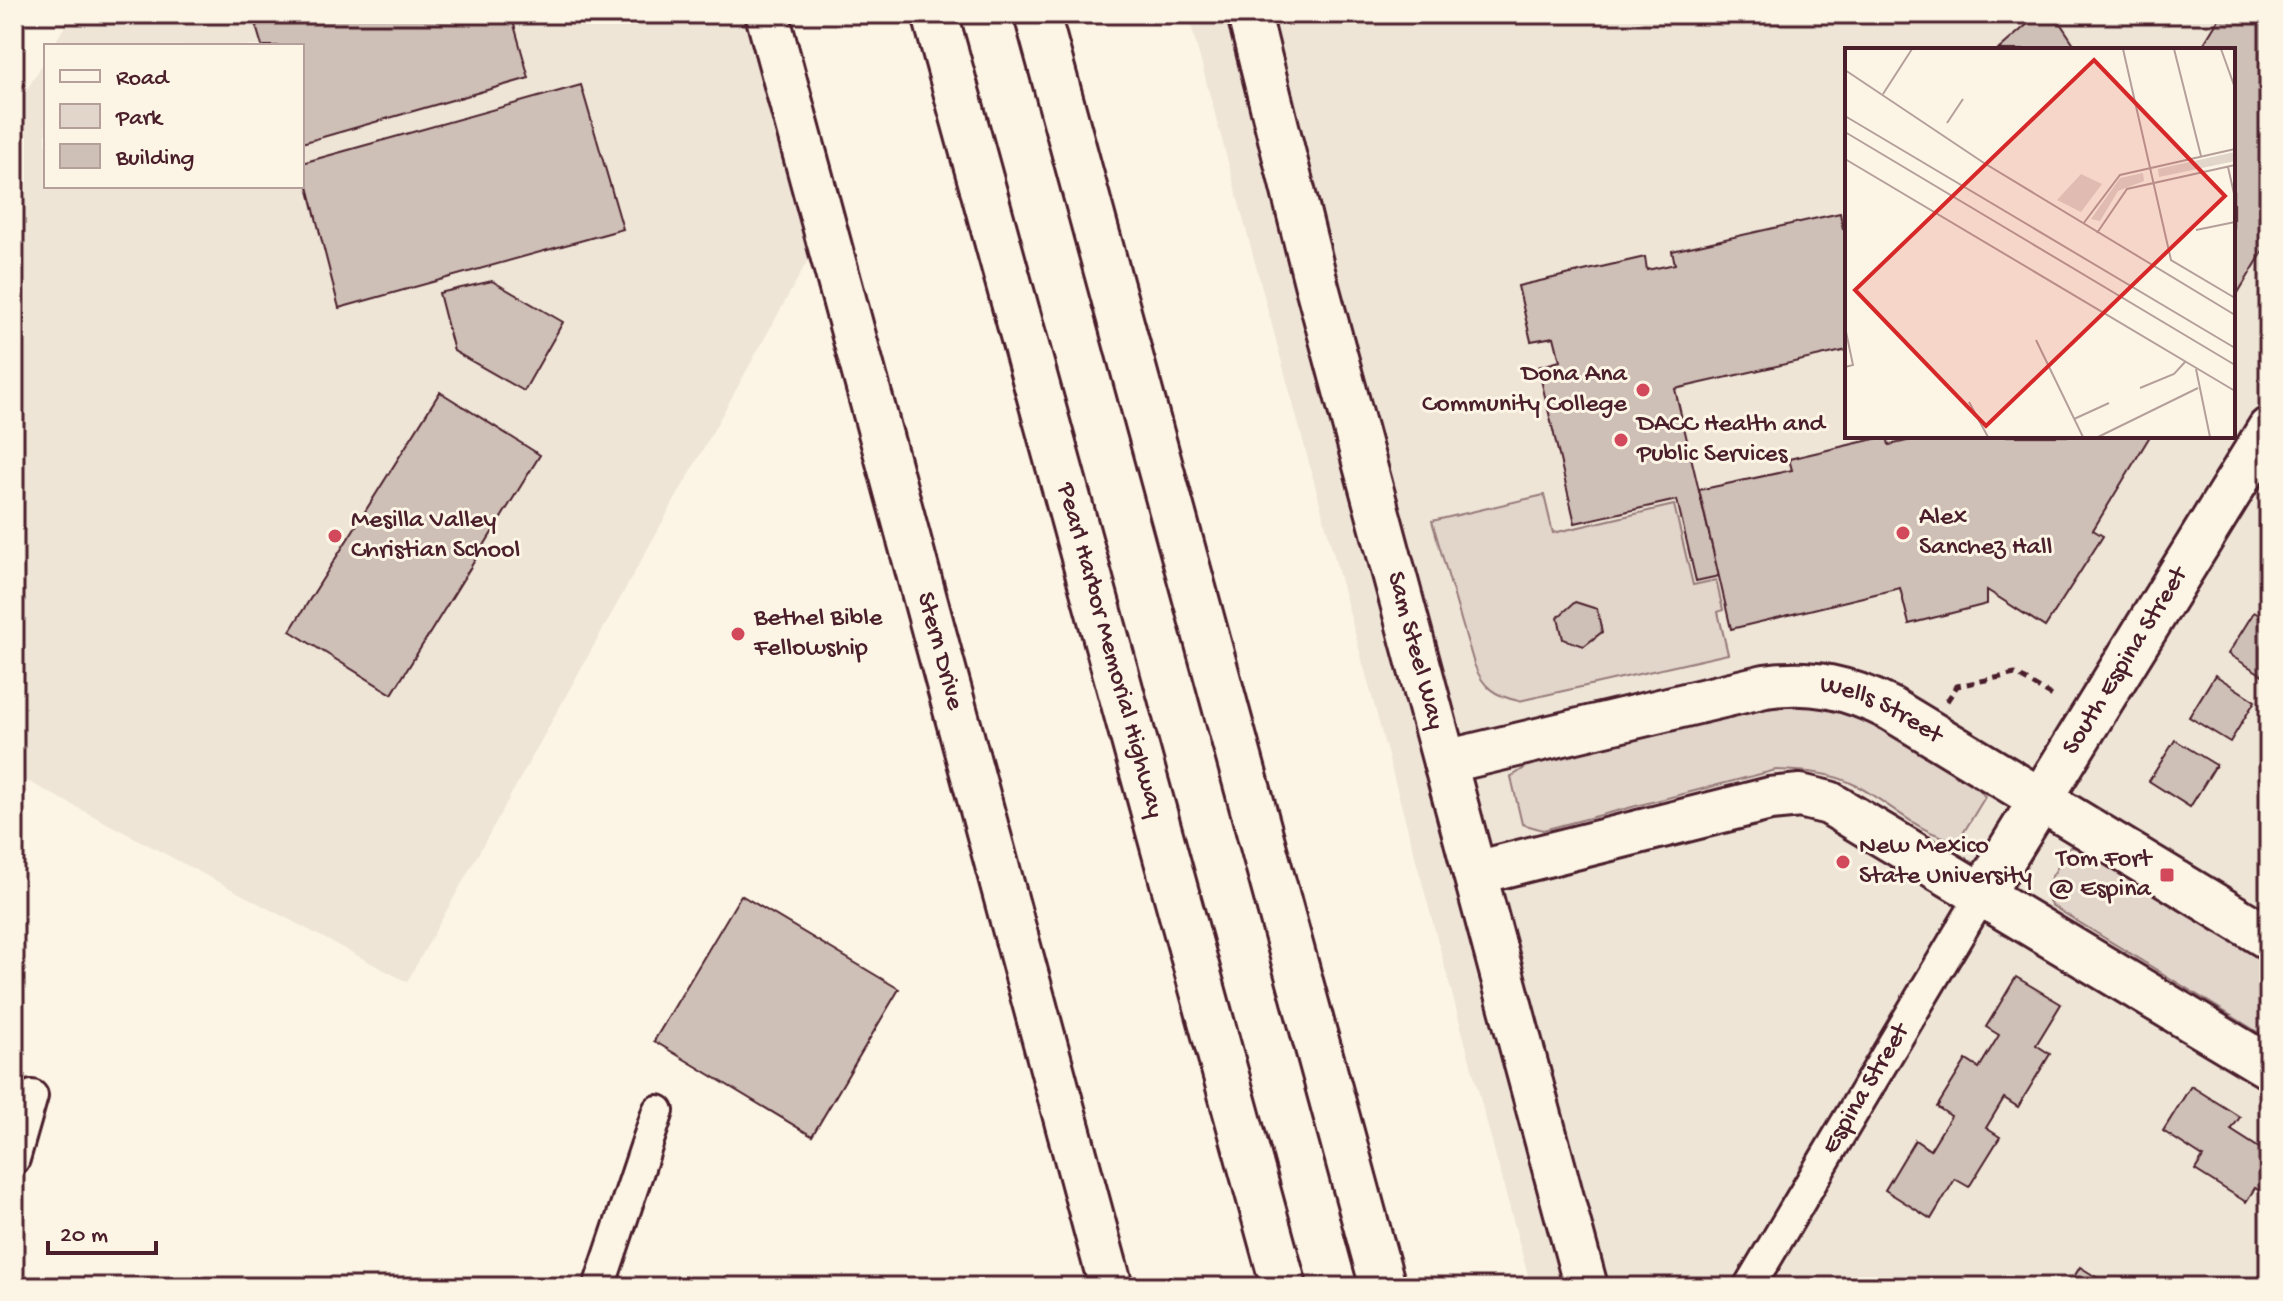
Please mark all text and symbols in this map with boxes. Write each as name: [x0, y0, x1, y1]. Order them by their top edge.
legend: [44, 44, 304, 188]
inset map: [1845, 48, 2235, 438]
text: Road: [116, 65, 170, 94]
text: Park: [115, 105, 164, 134]
text: Building: [115, 145, 194, 174]
place label: Dona Ana Community College: [1422, 360, 1629, 421]
marker: Dona Ana Community College: [1634, 381, 1652, 399]
place label: DACC Health and Public Services: [1635, 410, 1827, 471]
marker: DACC Health and Public Services: [1612, 431, 1630, 449]
street label: Pearl Harbor Memorial Highway: [1049, 479, 1170, 822]
place label: Alex Sanchez Hall: [1919, 503, 2052, 564]
place label: Mesilla Valley Christian School: [351, 506, 520, 567]
marker: Alex Sanchez Hall: [1894, 524, 1912, 542]
marker: Mesilla Valley Christian School: [326, 527, 344, 545]
street label: South Espina Street: [2056, 560, 2197, 761]
street label: Sam Steel Way: [1379, 569, 1451, 733]
street label: Stern Drive: [908, 589, 970, 714]
place label: Bethel Bible Fellowship: [753, 604, 883, 665]
marker: Bethel Bible Fellowship: [729, 625, 747, 643]
street label: Wells Street: [1817, 670, 1950, 753]
place label: New Mexico State University: [1859, 832, 2032, 893]
place label: Tom Fort @ Espina: [2048, 845, 2153, 906]
marker: New Mexico State University: [1834, 853, 1852, 871]
marker: Tom Fort @ Espina: [2158, 866, 2176, 884]
street label: Espina Street: [1816, 1016, 1918, 1160]
scale bar: [48, 1205, 156, 1255]
text: 20 m: [60, 1222, 108, 1251]

